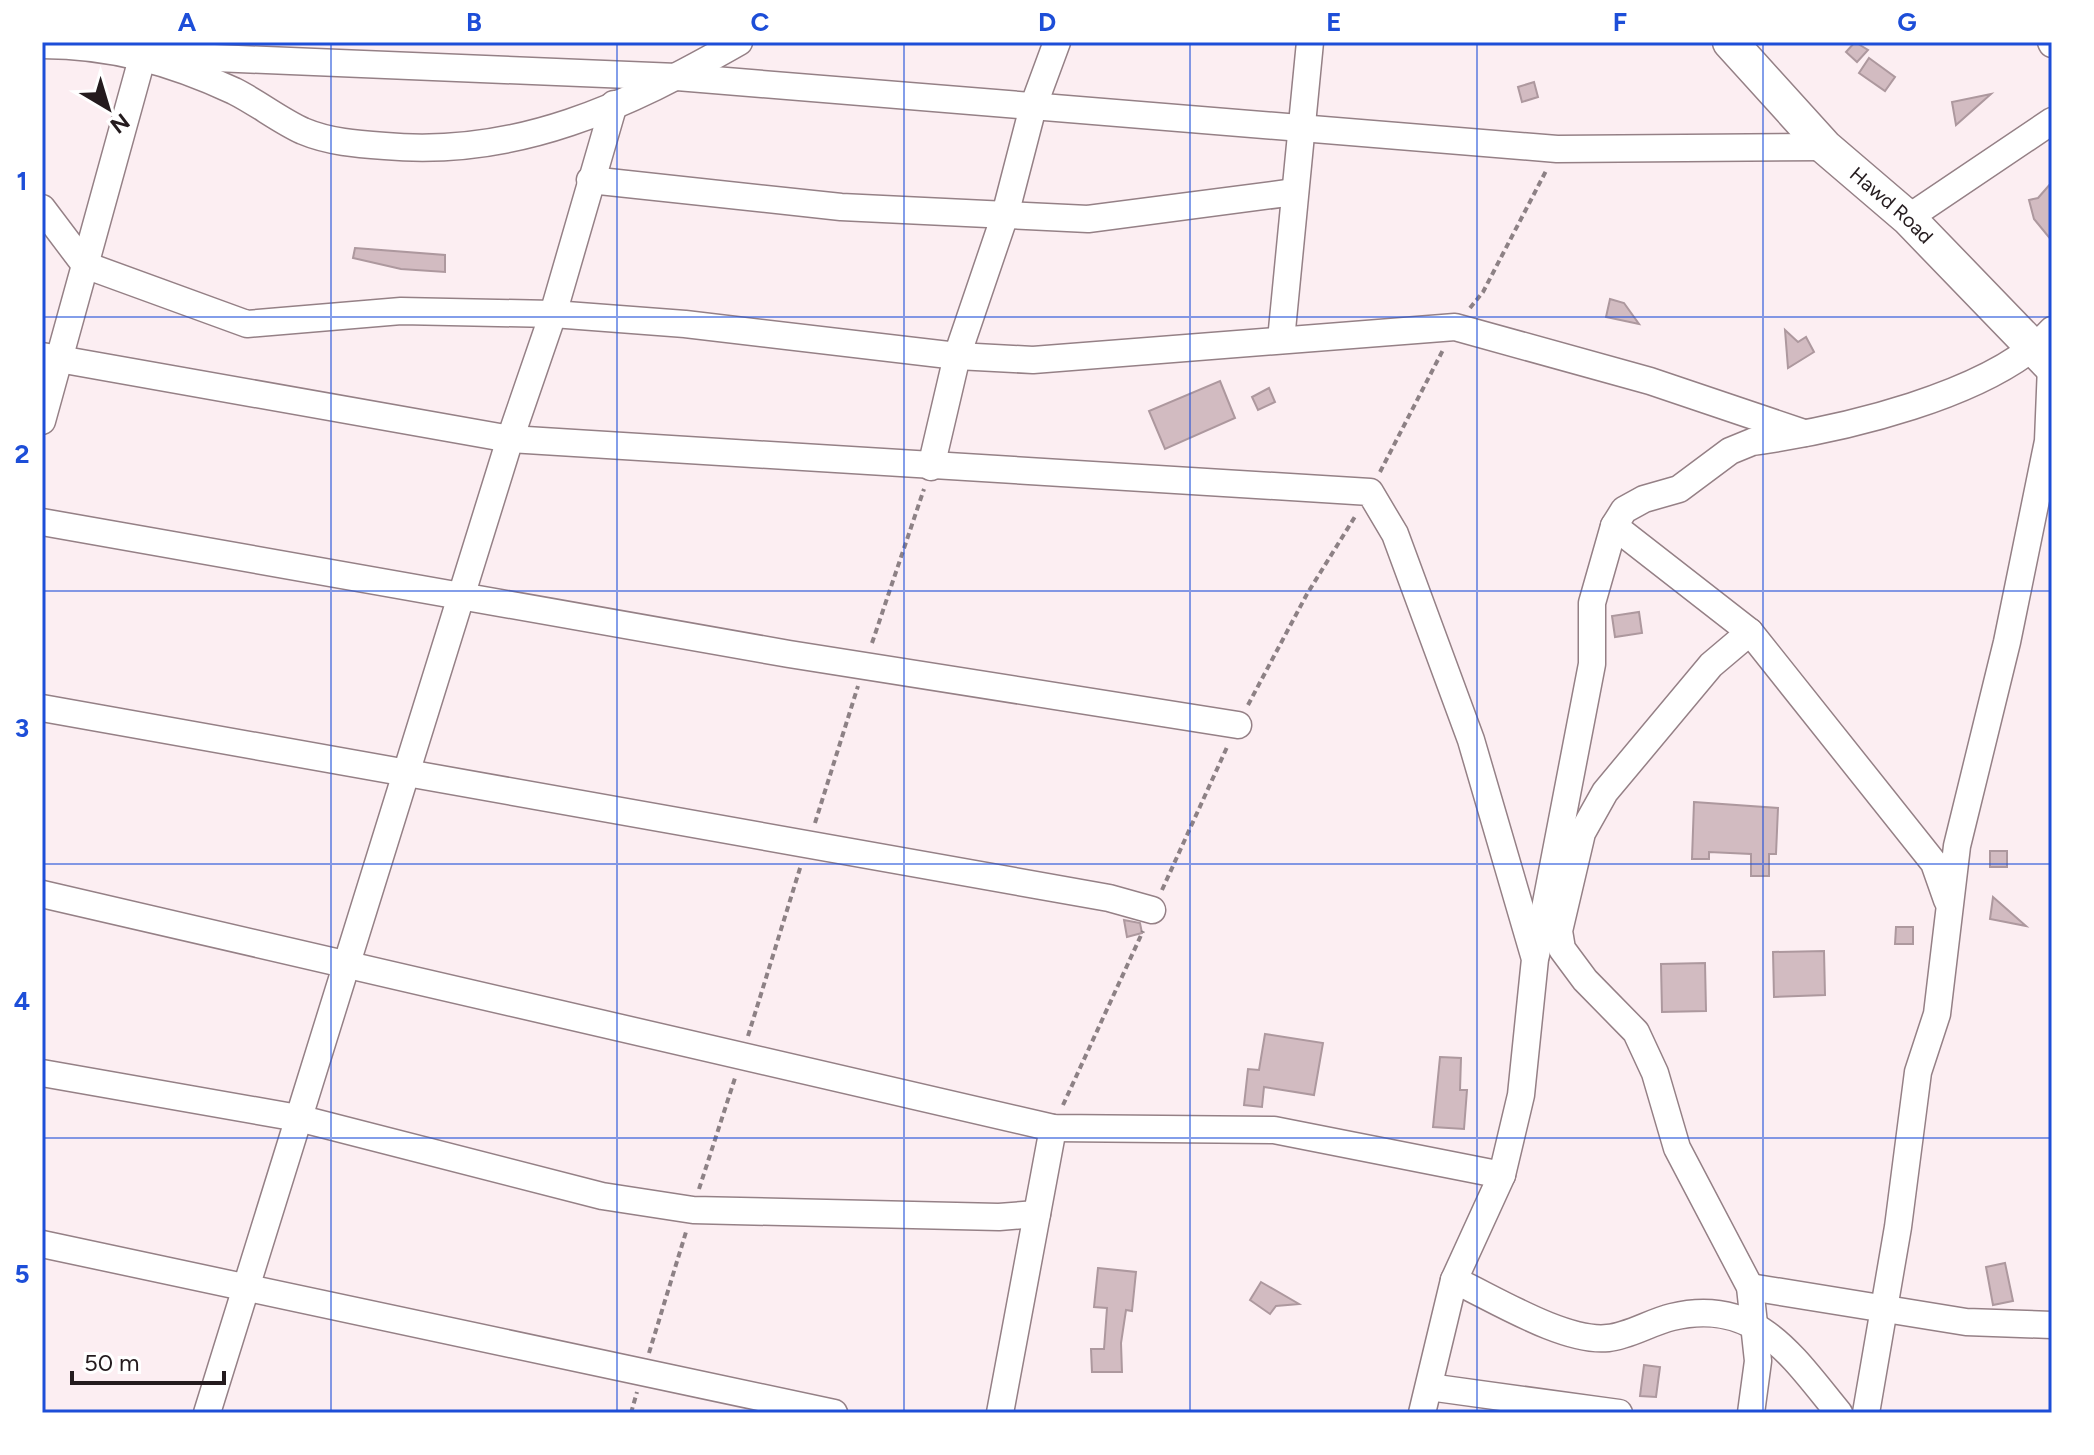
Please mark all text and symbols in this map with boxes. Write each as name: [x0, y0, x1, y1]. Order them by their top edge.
text: A: [178, 6, 197, 38]
text: B: [466, 6, 482, 38]
text: C: [751, 6, 770, 38]
text: D: [1038, 6, 1056, 38]
text: E: [1326, 6, 1342, 38]
text: F: [1613, 6, 1627, 38]
text: G: [1897, 6, 1917, 38]
north arrow: [68, 68, 148, 148]
text: N: [105, 107, 135, 139]
street label: Hawd Road: [1845, 162, 1938, 249]
text: 1: [17, 165, 27, 197]
text: 2: [14, 438, 30, 470]
text: 3: [15, 712, 29, 744]
text: 4: [14, 985, 30, 1017]
text: 5: [14, 1258, 30, 1290]
scale bar: [72, 1335, 224, 1385]
text: 50 m: [84, 1348, 140, 1377]

